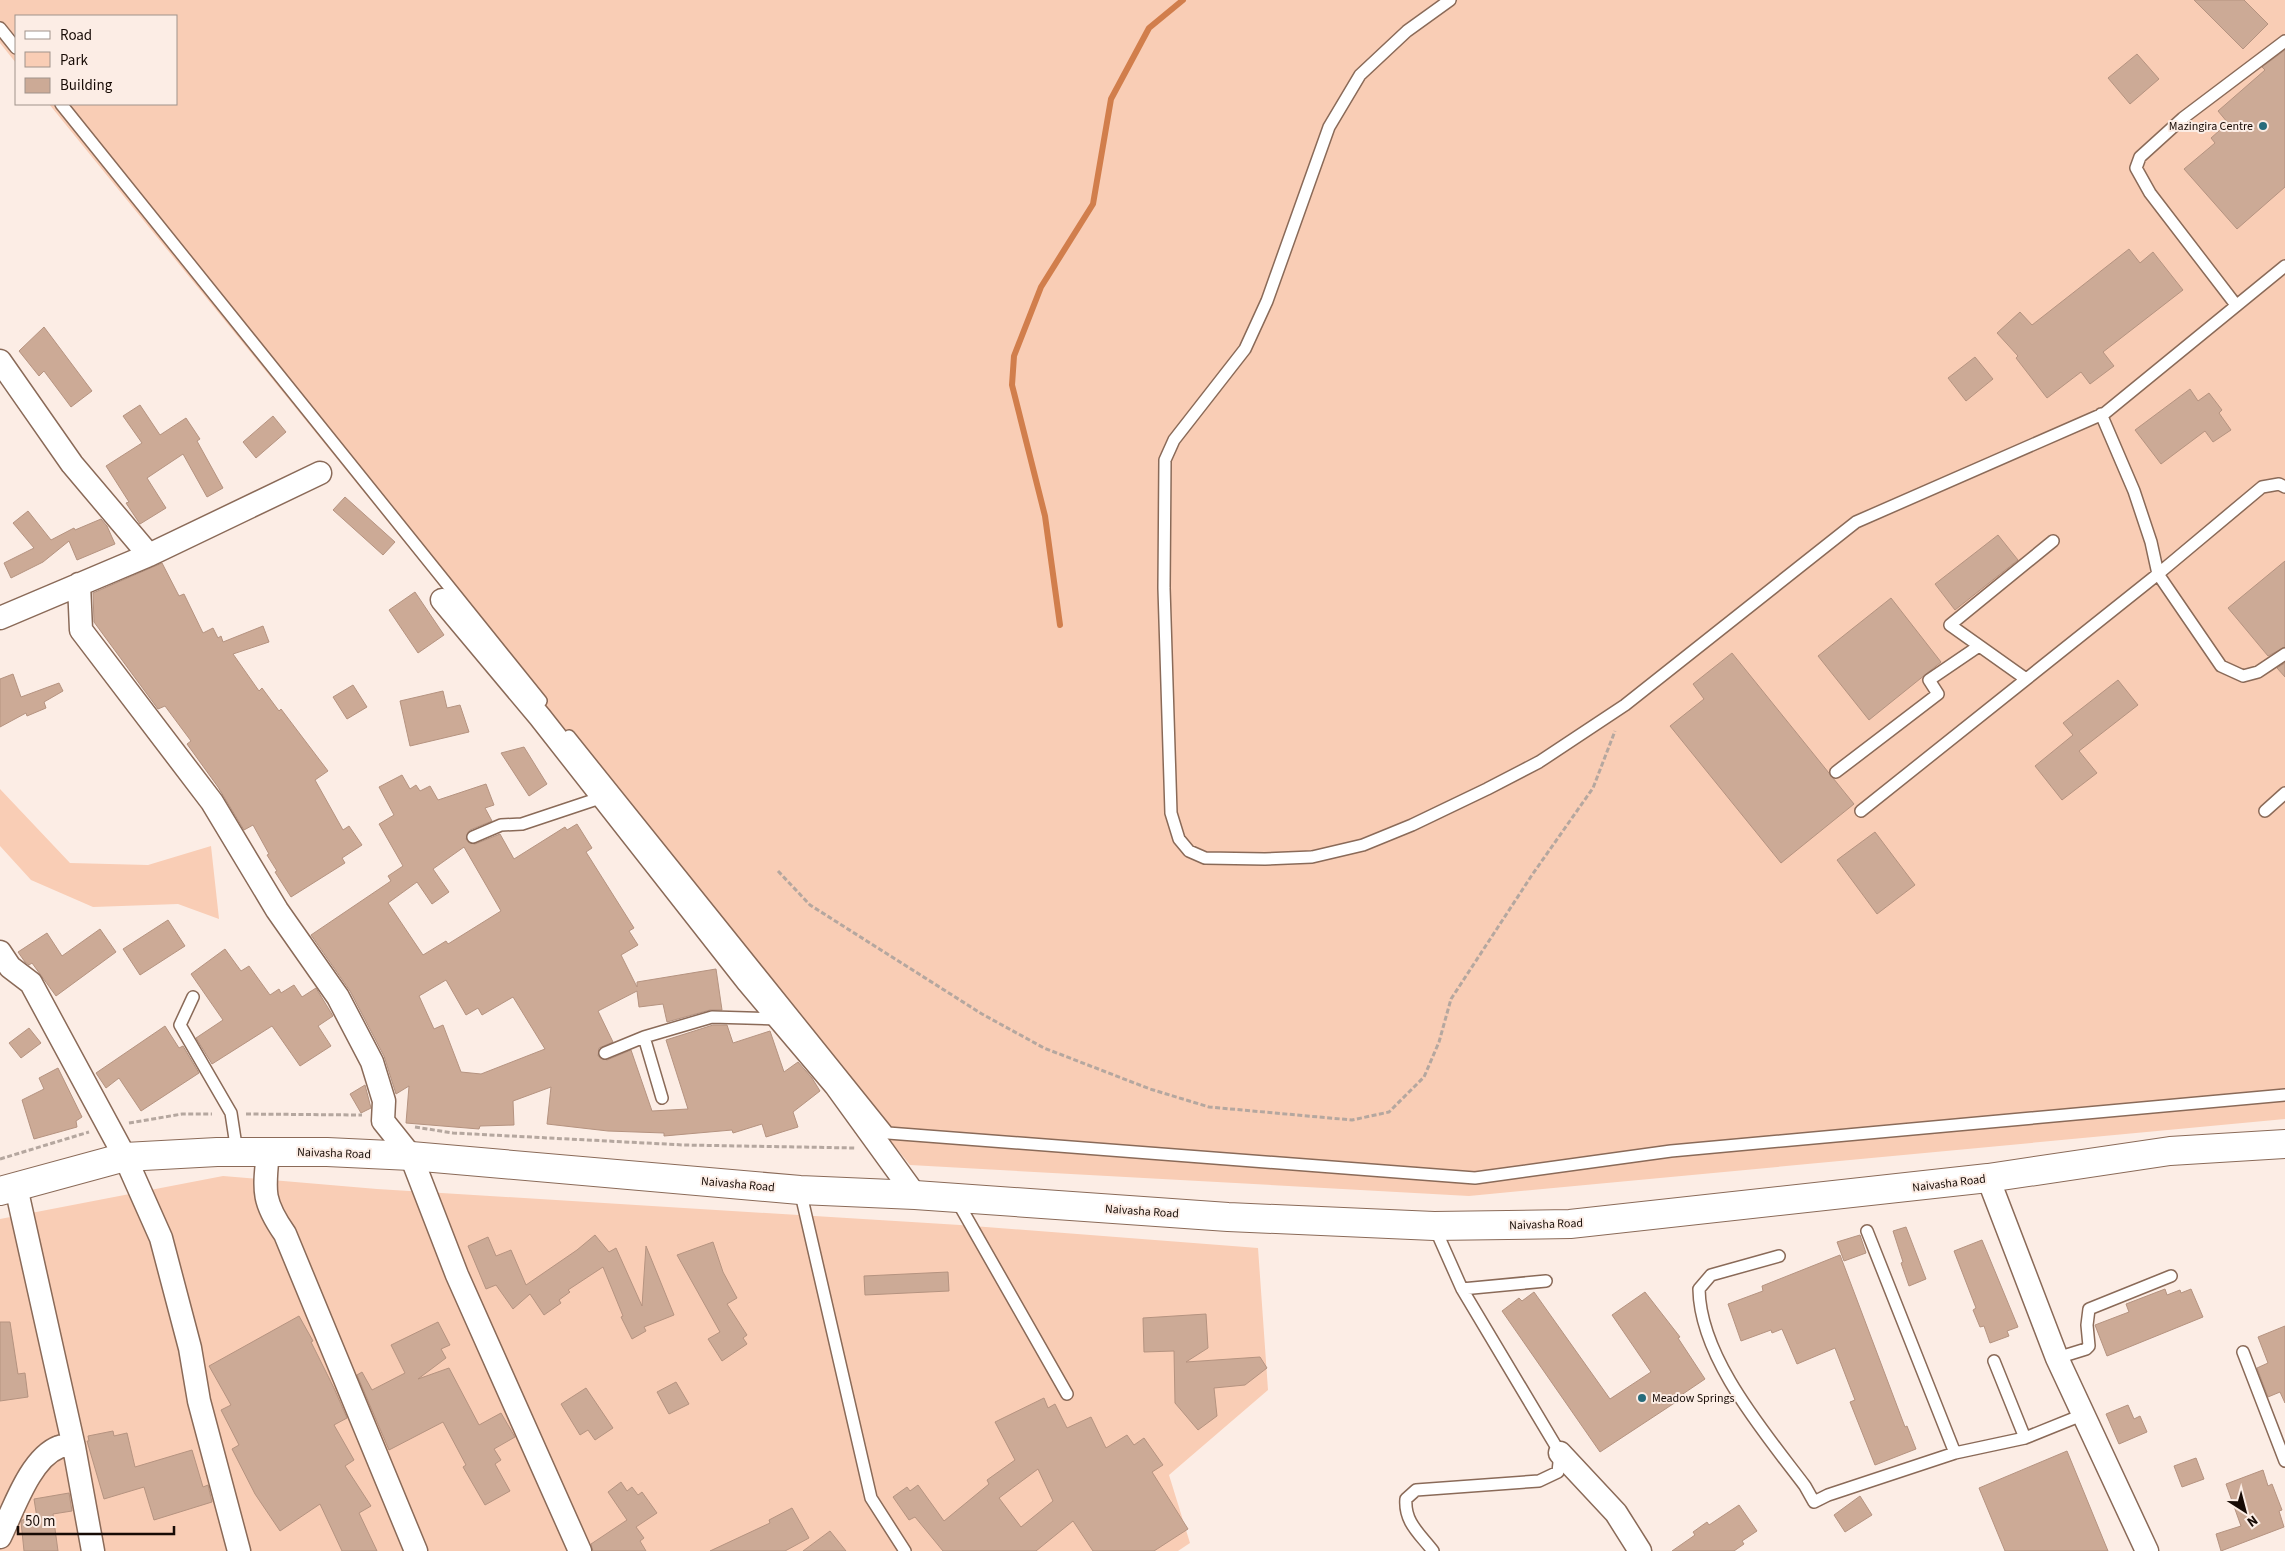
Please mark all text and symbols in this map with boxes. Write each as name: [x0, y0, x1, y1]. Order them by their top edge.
legend: [15, 15, 178, 105]
text: Road: [60, 25, 92, 46]
text: Park: [60, 50, 89, 71]
text: Building: [60, 75, 113, 96]
place label: Mazingira Centre: [2169, 118, 2253, 135]
marker: Mazingira Centre: [2257, 120, 2269, 132]
street label: Naivasha Road: [297, 1144, 371, 1163]
street label: Naivasha Road: [1911, 1171, 1987, 1196]
street label: Naivasha Road: [700, 1173, 776, 1196]
street label: Naivasha Road: [1104, 1200, 1179, 1223]
street label: Naivasha Road: [1509, 1215, 1583, 1234]
place label: Meadow Springs: [1652, 1390, 1735, 1407]
marker: Meadow Springs: [1636, 1392, 1648, 1404]
north arrow: [2220, 1486, 2270, 1536]
scale bar: [18, 1504, 174, 1536]
text: N: [2242, 1510, 2262, 1532]
text: 50 m: [25, 1511, 55, 1532]

